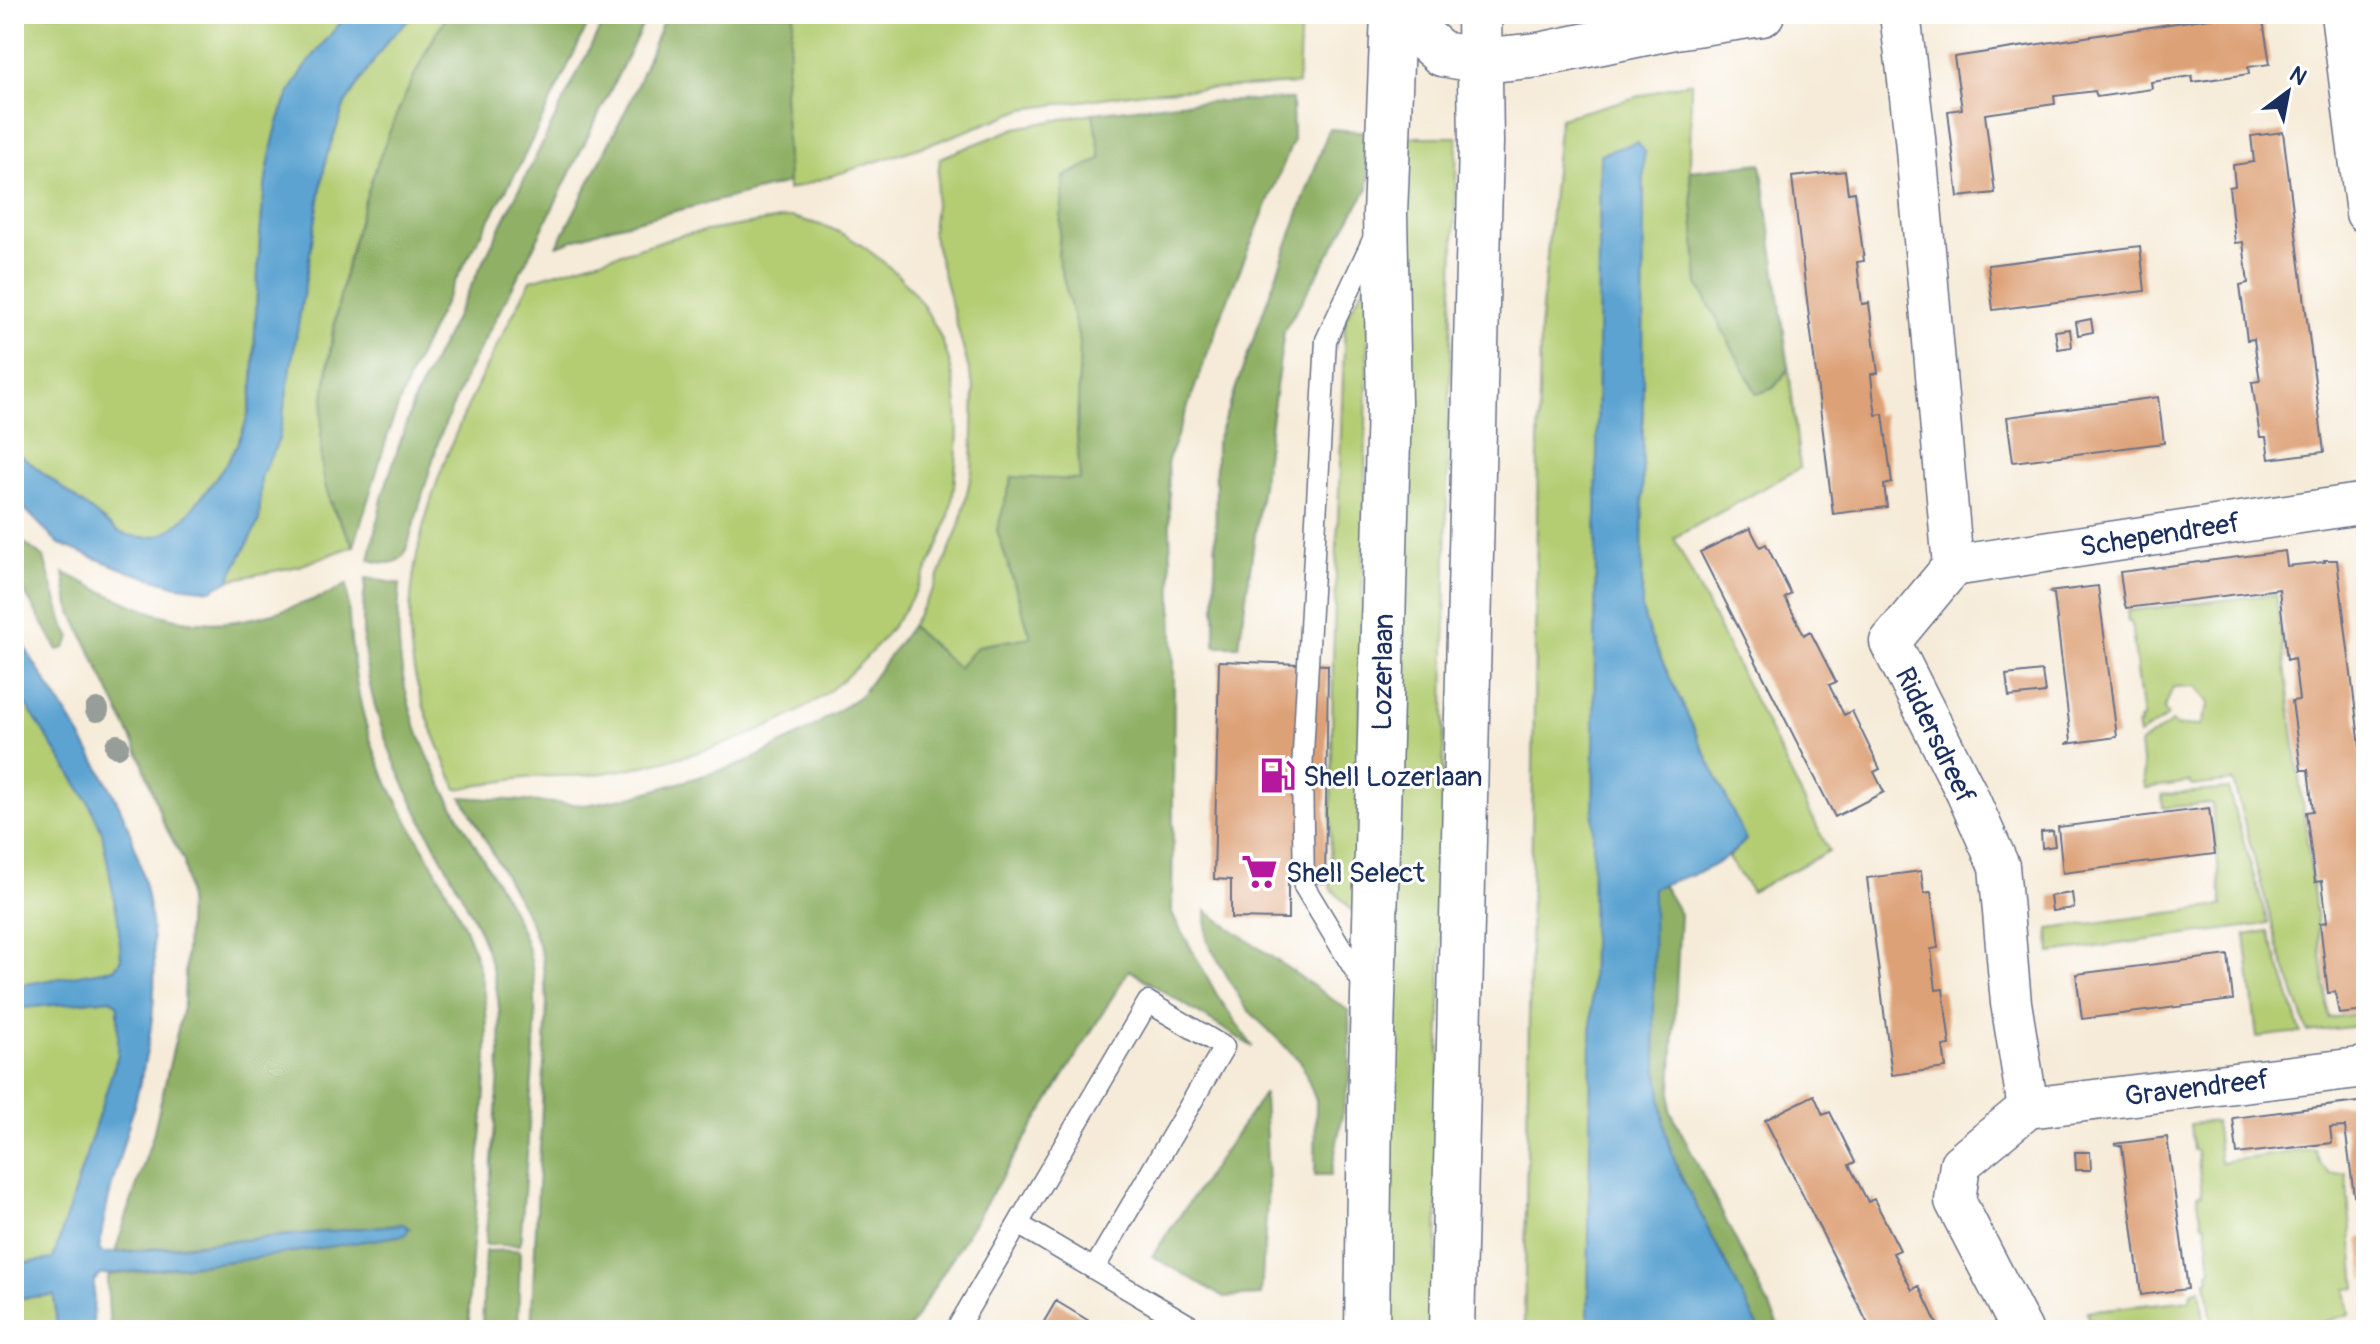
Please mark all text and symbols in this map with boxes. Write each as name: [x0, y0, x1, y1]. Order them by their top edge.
north arrow: [2248, 52, 2328, 132]
text: N: [2284, 60, 2312, 92]
street label: Schependreef: [2078, 506, 2243, 565]
street label: Lozerlaan: [1365, 613, 1402, 731]
street label: Riddersdreef: [1887, 662, 1983, 810]
fuel station icon: Shell Lozerlaan: [1258, 757, 1296, 795]
place label: Shell Lozerlaan: [1303, 760, 1483, 795]
supermarket icon: Shell Select: [1241, 853, 1279, 891]
place label: Shell Select: [1286, 856, 1425, 891]
street label: Gravendreef: [2123, 1062, 2271, 1115]

